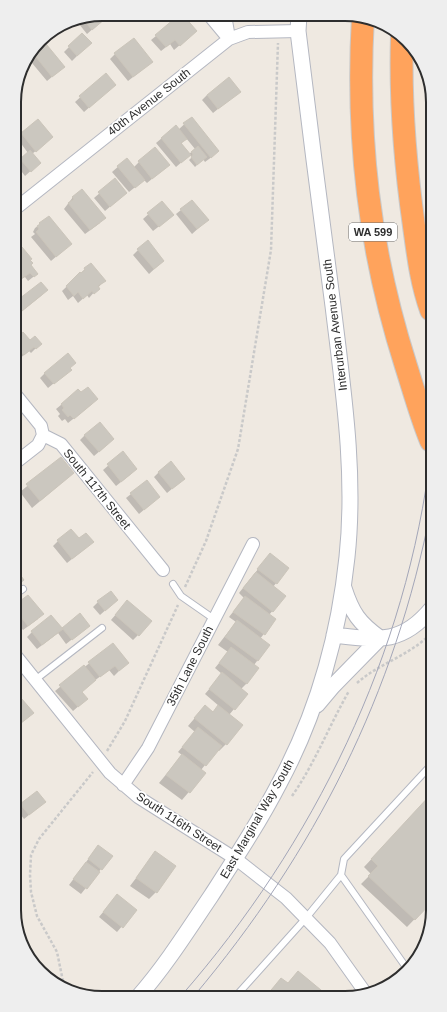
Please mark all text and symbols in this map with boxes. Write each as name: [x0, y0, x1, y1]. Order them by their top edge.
street label: 40th Avenue South: [105, 65, 193, 139]
road number: WA 599: [349, 223, 397, 241]
street label: Interurban Avenue South: [320, 258, 350, 392]
street label: South 117th Street: [60, 446, 134, 532]
street label: 35th Lane South: [164, 624, 216, 708]
street label: East Marginal Way South: [217, 757, 297, 881]
street label: South 116th Street: [134, 789, 225, 855]

